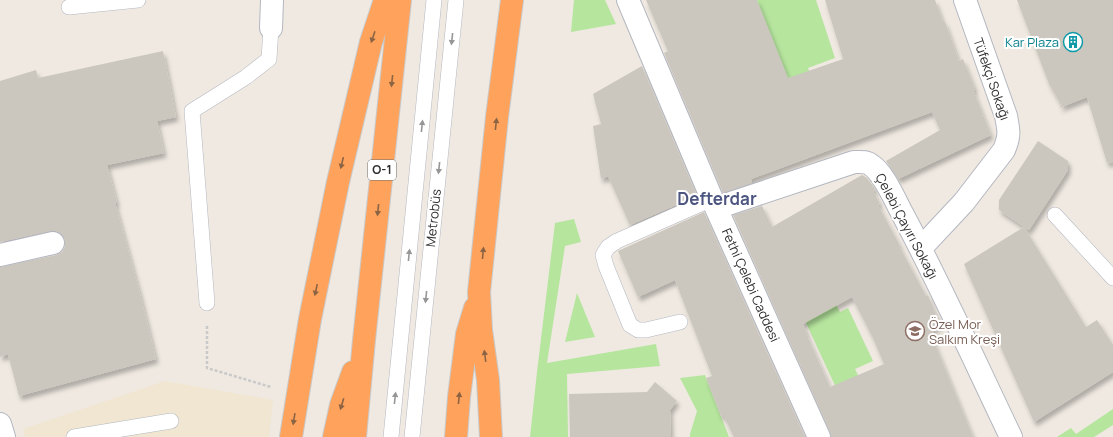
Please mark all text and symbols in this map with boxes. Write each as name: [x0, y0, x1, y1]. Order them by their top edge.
one-way arrow: [369, 31, 375, 43]
building icon: Kar Plaza: [1062, 31, 1084, 53]
one-way arrow: [448, 33, 455, 45]
place label: Kar Plaza: [1005, 33, 1059, 51]
street label: Tüfekçi Sokağı: [970, 35, 1014, 123]
one-way arrow: [388, 75, 395, 87]
one-way arrow: [493, 118, 499, 130]
one-way arrow: [418, 120, 425, 132]
one-way arrow: [339, 157, 345, 169]
road number: O-1: [368, 160, 396, 180]
one-way arrow: [435, 162, 442, 174]
street label: Çelebi Çayırı Sokağı: [872, 170, 942, 282]
district label: Defterdar: [677, 187, 757, 210]
street label: Metrobüs: [421, 188, 445, 248]
one-way arrow: [375, 204, 381, 216]
street label: Fethi Çelebi Caddesi: [718, 225, 784, 345]
one-way arrow: [479, 247, 486, 259]
one-way arrow: [405, 249, 412, 261]
one-way arrow: [312, 284, 318, 297]
one-way arrow: [422, 291, 429, 304]
place label: Özel Mor Salkım Kreşi: [929, 315, 1000, 348]
school or university icon: Özel Mor Salkım Kreşi: [904, 320, 926, 342]
one-way arrow: [482, 350, 488, 362]
one-way arrow: [391, 392, 398, 404]
one-way arrow: [456, 392, 463, 404]
one-way arrow: [339, 398, 345, 410]
one-way arrow: [291, 412, 297, 425]

